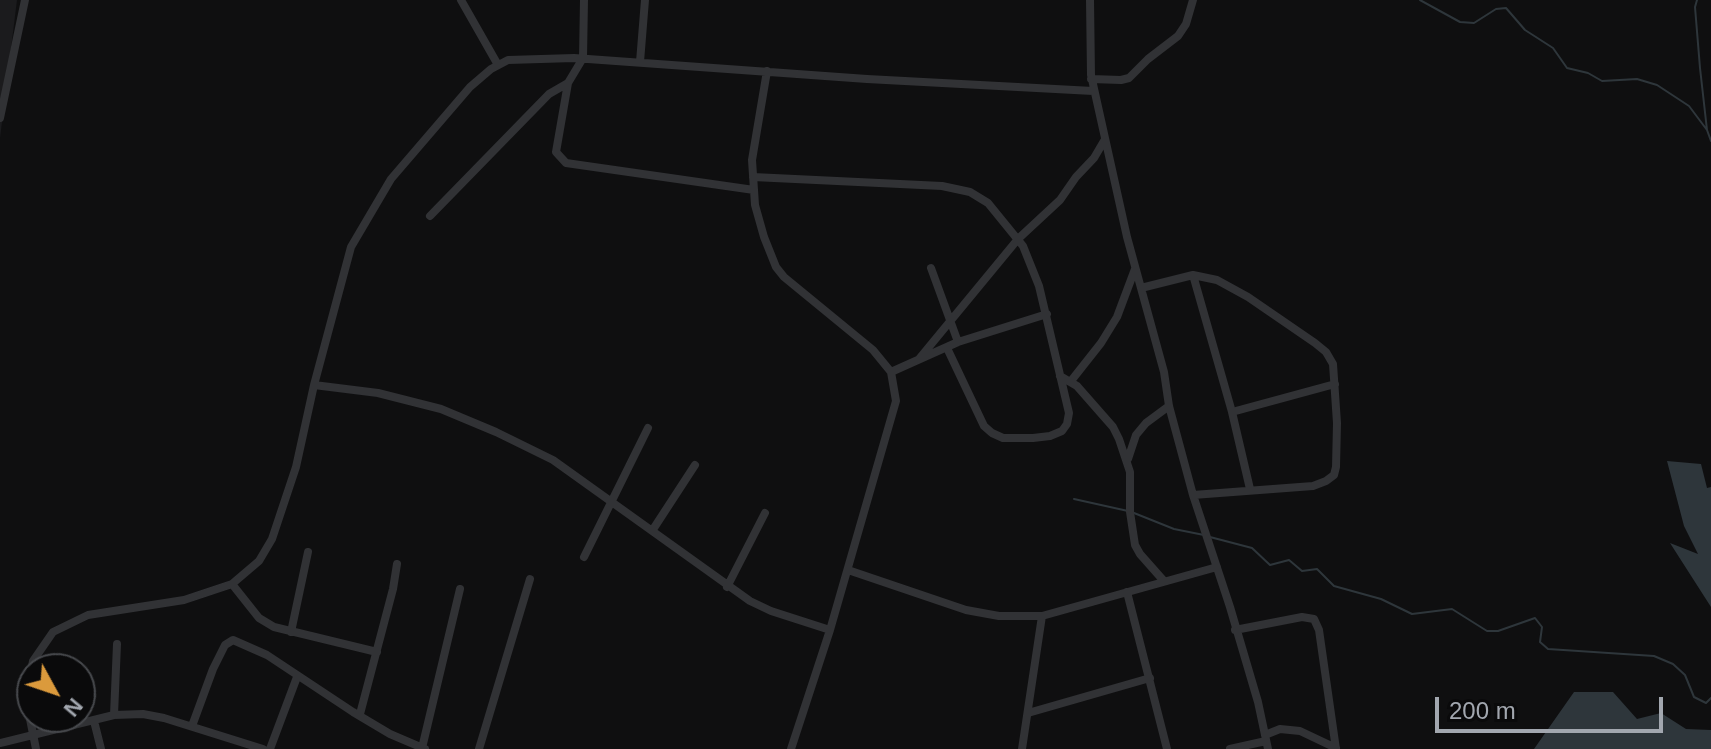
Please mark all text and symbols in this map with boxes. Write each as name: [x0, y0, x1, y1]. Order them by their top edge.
north arrow: [16, 653, 96, 733]
scale bar: [1439, 681, 1667, 731]
text: N: [59, 693, 88, 722]
text: 200 m: [1449, 697, 1516, 724]

